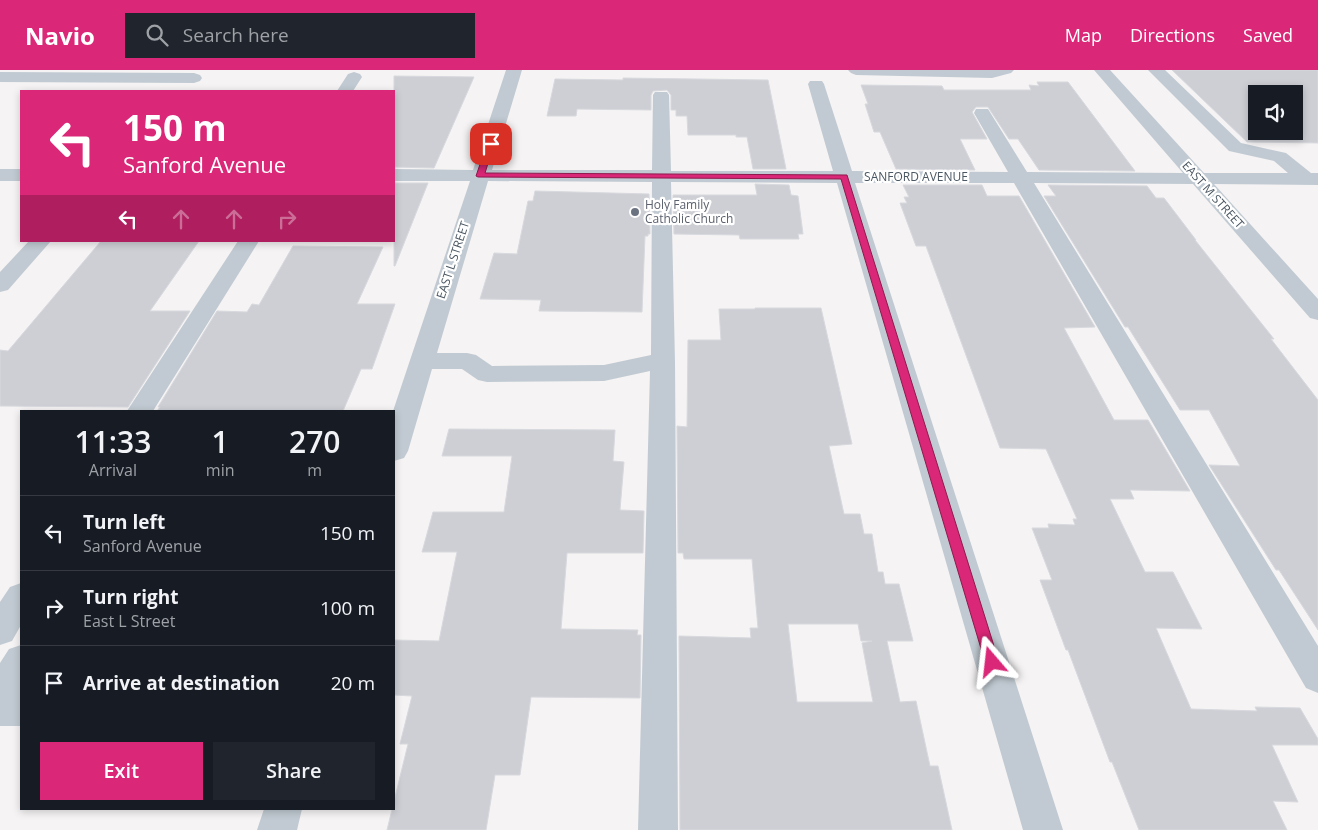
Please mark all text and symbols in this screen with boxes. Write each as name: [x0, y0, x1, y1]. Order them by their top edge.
search box: [125, 13, 475, 58]
text: Navio: [25, 19, 95, 52]
icon: search: [143, 21, 171, 49]
text: Search here: [183, 22, 289, 48]
text: Map: [1065, 23, 1102, 47]
text: Directions: [1130, 23, 1215, 47]
text: Saved: [1243, 23, 1293, 47]
map controls: [1248, 85, 1303, 140]
button: sound: [1248, 85, 1303, 140]
text: 150 m: [123, 104, 227, 151]
icon: left: [40, 110, 105, 175]
pin: [470, 123, 512, 165]
icon: arrive: [477, 130, 505, 158]
text: Sanford Avenue: [123, 149, 286, 179]
street label: EAST M STREET: [1179, 157, 1248, 232]
street label: SANFORD AVENUE: [864, 168, 968, 185]
place label: Holy Family Catholic Church: [645, 196, 733, 227]
icon: left: [114, 205, 142, 233]
icon: ahead: [167, 205, 195, 233]
icon: ahead: [220, 205, 248, 233]
icon: right: [273, 205, 301, 233]
marker: Holy Family Catholic Church: [629, 206, 641, 218]
street label: EAST L STREET: [432, 219, 473, 301]
text: 11:33: [75, 421, 151, 462]
text: 1: [212, 421, 229, 462]
text: 270: [289, 421, 340, 462]
text: Arrival: [89, 459, 137, 481]
text: min: [206, 459, 235, 481]
text: m: [307, 459, 322, 481]
text: Turn left: [83, 509, 165, 535]
icon: left: [40, 519, 68, 547]
text: 150 m: [320, 520, 375, 546]
text: Sanford Avenue: [83, 535, 202, 557]
text: Turn right: [83, 584, 178, 610]
icon: right: [40, 594, 68, 622]
text: 100 m: [320, 595, 375, 621]
text: East L Street: [83, 610, 175, 632]
position arrow: [965, 635, 1017, 687]
icon: arrive: [40, 669, 68, 697]
text: Arrive at destination: [83, 670, 280, 696]
text: 20 m: [331, 670, 375, 696]
button: Exit: [40, 742, 203, 800]
button: Share: [213, 742, 375, 800]

